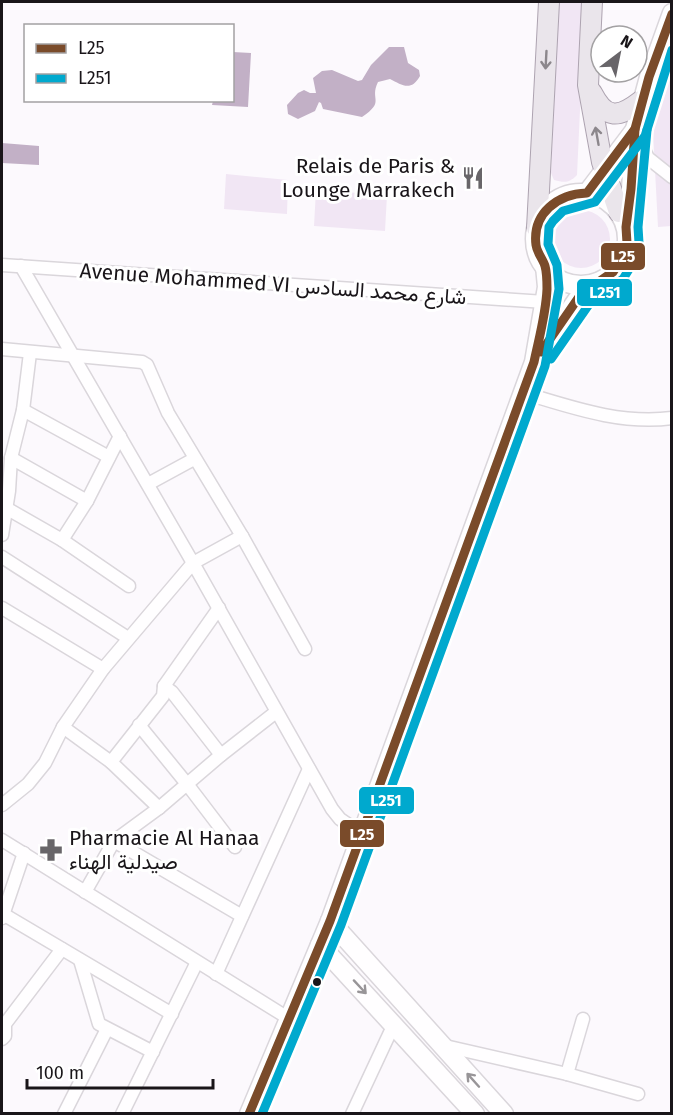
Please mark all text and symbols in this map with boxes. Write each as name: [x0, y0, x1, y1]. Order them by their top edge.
legend: [24, 24, 234, 102]
north arrow: [589, 24, 649, 84]
text: N: [617, 31, 636, 53]
text: L25: [78, 37, 105, 59]
one-way arrow: [540, 49, 551, 69]
text: L251: [78, 67, 112, 89]
one-way arrow: [591, 126, 602, 146]
place label: Relais de Paris & Lounge Marrakech: [282, 153, 455, 203]
restaurant icon: Relais de Paris & Lounge Marrakech: [460, 165, 486, 191]
line badge: L25: [600, 242, 646, 271]
text: L25: [611, 247, 636, 266]
street label: Avenue Mohammed VI شارع محمد السادس: [79, 258, 467, 311]
line badge: L251: [576, 278, 633, 307]
text: L251: [589, 283, 621, 302]
line badge: L251: [358, 786, 415, 815]
text: L251: [370, 791, 402, 810]
line badge: L25: [339, 819, 385, 848]
place label: Pharmacie Al Hanaa صيدلية الهناء: [69, 825, 260, 875]
text: L25: [350, 825, 375, 844]
pharmacy icon: Pharmacie Al Hanaa صيدلية الهناء: [38, 837, 64, 863]
unlabelled marker: [311, 976, 323, 988]
one-way arrow: [353, 980, 367, 995]
scale bar: [27, 1052, 213, 1090]
text: 100 m: [36, 1062, 84, 1084]
one-way arrow: [467, 1072, 481, 1088]

